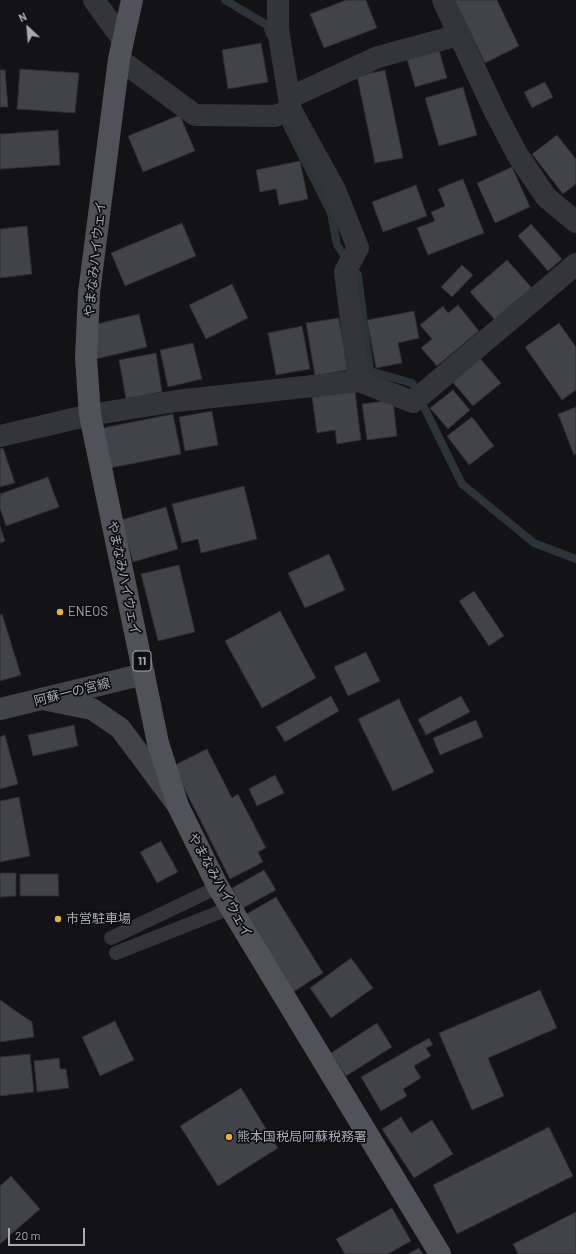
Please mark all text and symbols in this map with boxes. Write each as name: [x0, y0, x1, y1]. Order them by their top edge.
north arrow: [8, 8, 48, 48]
text: N: [16, 9, 29, 24]
street label: やまなみハイウェイ: [81, 200, 109, 318]
street label: やまなみハイウェイ: [104, 519, 144, 637]
place label: ENEOS: [68, 604, 108, 620]
marker: ENEOS: [55, 607, 65, 617]
road number: 11: [133, 651, 151, 671]
street label: 阿蘇一の宮線: [32, 675, 112, 709]
street label: やまなみハイウェイ: [185, 830, 255, 940]
place label: 市営駐車場: [66, 911, 131, 927]
marker: 市営駐車場: [53, 914, 63, 924]
place label: 熊本国税局阿蘇税務署: [237, 1129, 367, 1145]
marker: 熊本国税局阿蘇税務署: [224, 1132, 234, 1142]
scale bar: [10, 1220, 87, 1246]
text: 20 m: [15, 1228, 41, 1242]

